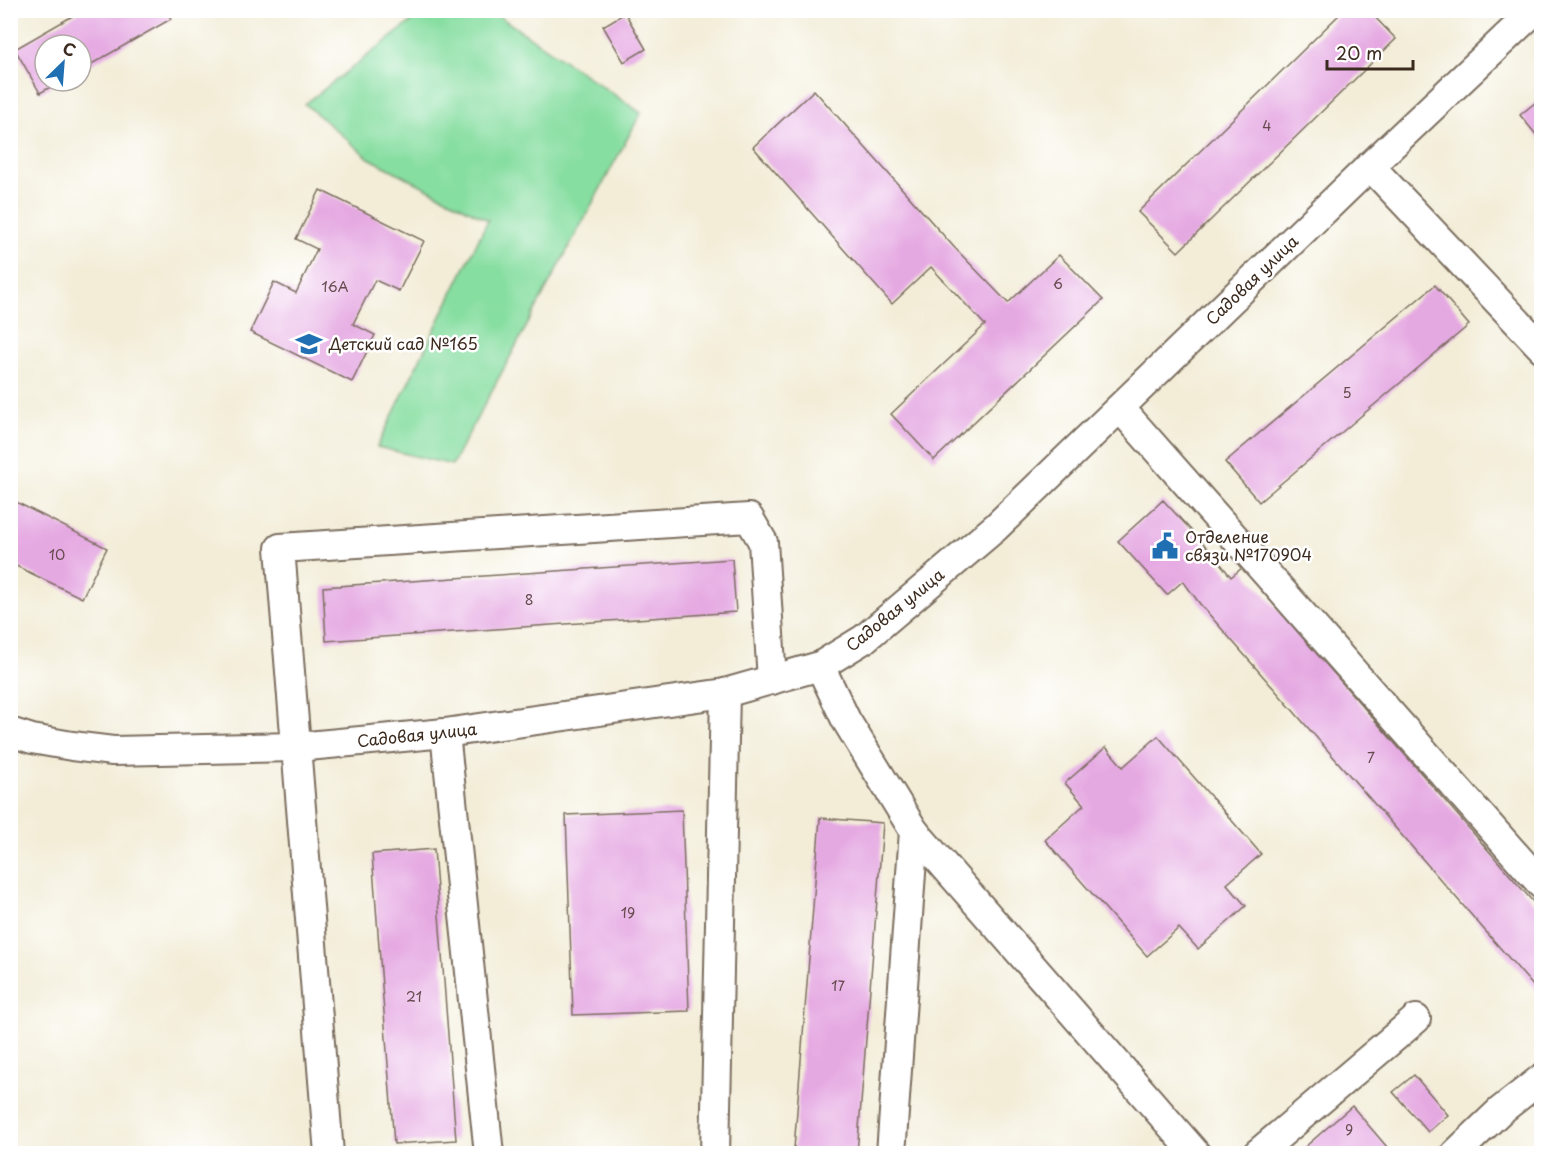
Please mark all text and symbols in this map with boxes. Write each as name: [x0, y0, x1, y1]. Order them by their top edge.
north arrow: [33, 33, 93, 93]
scale bar: [1327, 33, 1412, 71]
text: С: [59, 35, 80, 62]
text: 20 m: [1336, 39, 1382, 66]
house number: 4: [1262, 115, 1272, 136]
street label: Садовая улица: [1200, 229, 1303, 330]
house number: 6: [1053, 273, 1063, 294]
house number: 16А: [322, 276, 349, 297]
school or university icon: Детский сад №165: [294, 329, 324, 359]
place label: Детский сад №165: [328, 331, 478, 355]
house number: 5: [1342, 382, 1352, 403]
place label: Отделение связи №170904: [1185, 524, 1312, 566]
public building icon: Отделение связи №170904: [1150, 531, 1180, 561]
house number: 10: [49, 544, 65, 565]
street label: Садовая улица: [840, 562, 949, 656]
house number: 8: [525, 589, 533, 610]
street label: Садовая улица: [356, 716, 478, 752]
house number: 7: [1367, 747, 1375, 768]
house number: 19: [621, 902, 635, 923]
house number: 17: [831, 975, 845, 996]
house number: 21: [406, 986, 422, 1007]
house number: 9: [1345, 1119, 1353, 1140]

